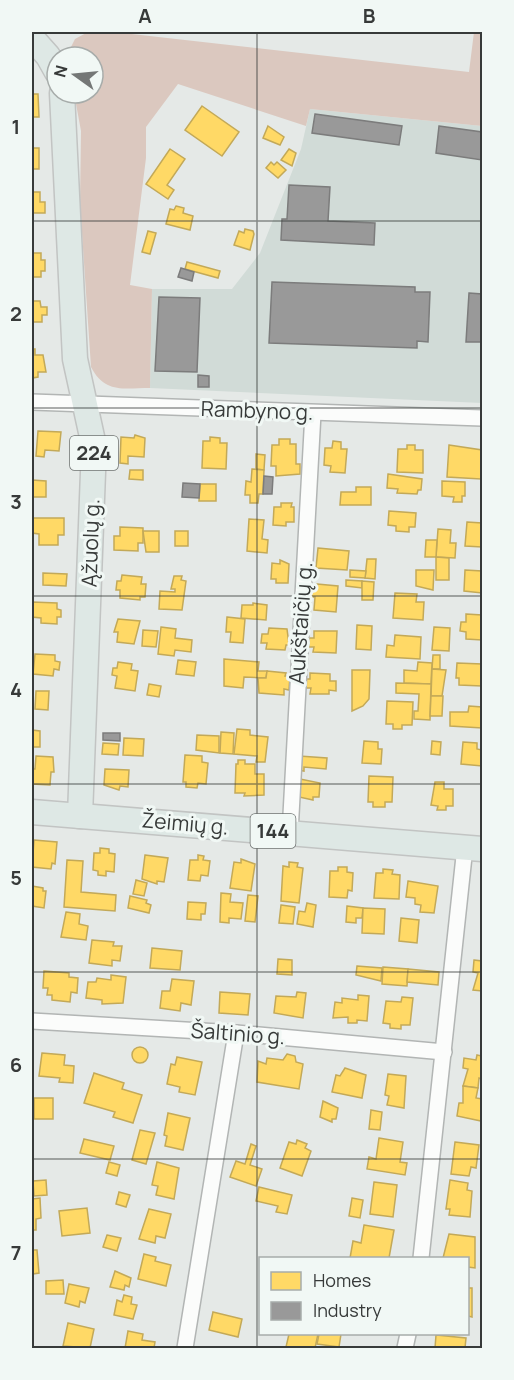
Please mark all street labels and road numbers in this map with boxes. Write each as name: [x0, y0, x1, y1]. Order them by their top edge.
street label: Rambyno g.: [200, 394, 314, 426]
road number: 224: [70, 436, 118, 470]
street label: Ąžuolų g.: [74, 498, 106, 588]
street label: Aukštaičių g.: [282, 561, 318, 685]
street label: Žeimių g.: [140, 805, 230, 841]
road number: 144: [250, 814, 296, 848]
street label: Šaltinio g.: [190, 1016, 286, 1050]

